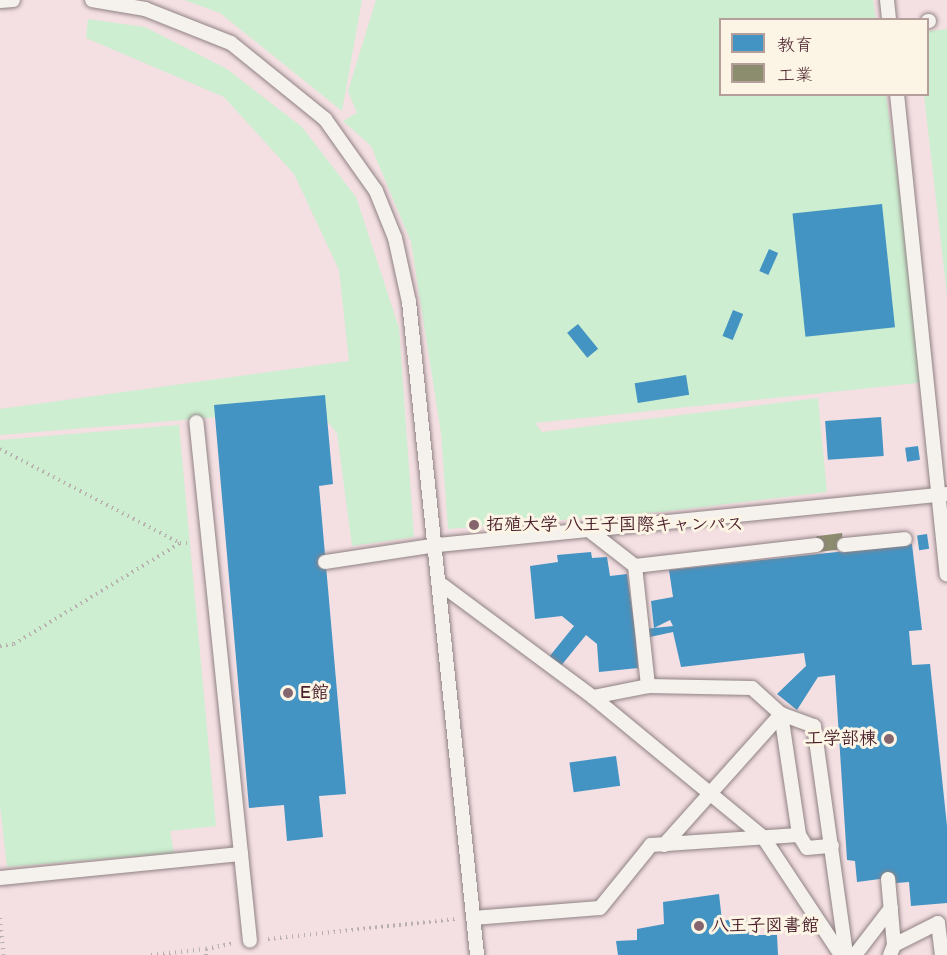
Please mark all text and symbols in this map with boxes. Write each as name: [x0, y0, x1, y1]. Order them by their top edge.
legend: [719, 18, 929, 96]
text: 教育: [777, 35, 813, 56]
text: 工業: [777, 65, 813, 86]
place label: 拓殖大学 八王子国際キャンパス: [486, 514, 744, 536]
marker: 拓殖大学 八王子国際キャンパス: [467, 518, 481, 532]
place label: E館: [300, 682, 329, 704]
marker: E館: [281, 686, 295, 700]
place label: 工学部棟: [805, 728, 877, 750]
marker: 工学部棟: [882, 732, 896, 746]
place label: 八王子図書館: [711, 915, 819, 937]
marker: 八王子図書館: [692, 919, 706, 933]

